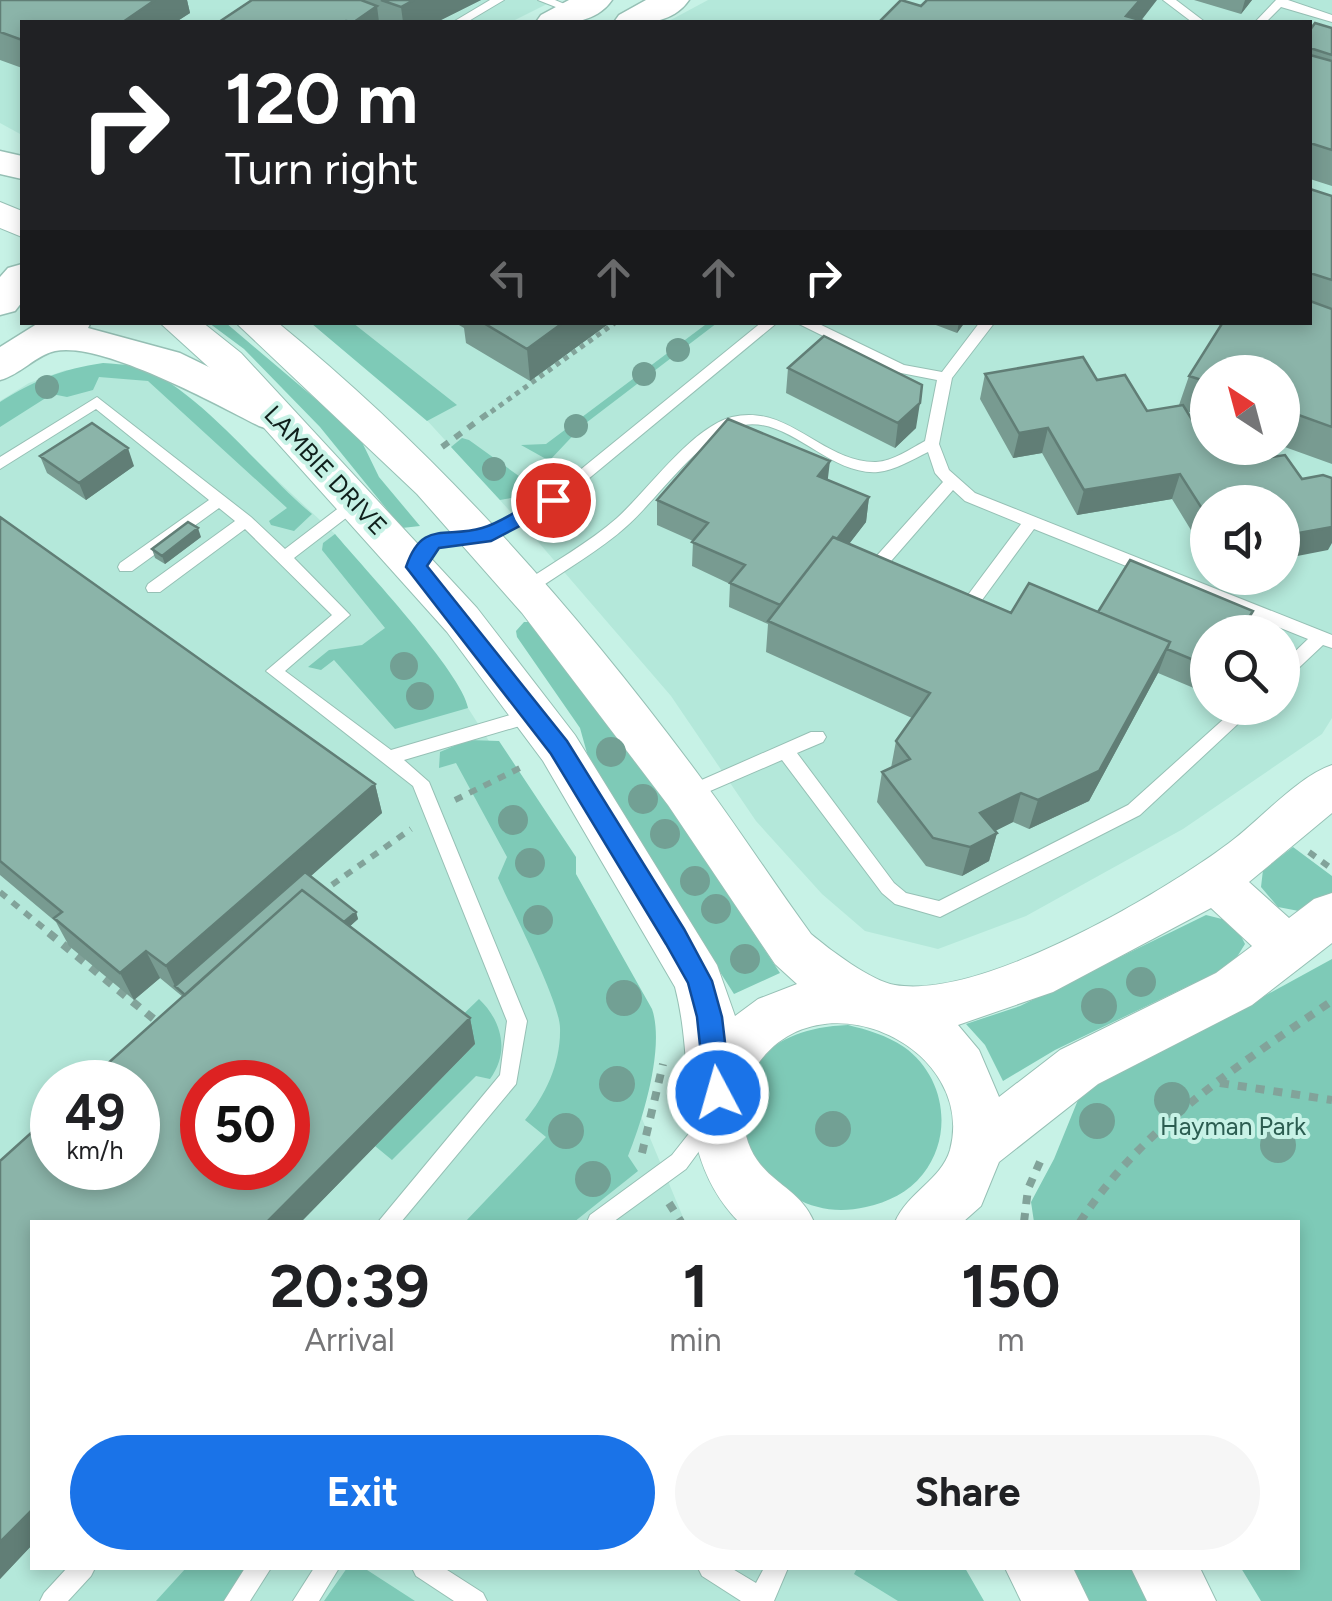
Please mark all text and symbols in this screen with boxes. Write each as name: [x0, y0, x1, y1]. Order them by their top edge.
text: 120 m: [225, 56, 418, 141]
icon: right: [60, 60, 190, 190]
text: Turn right: [225, 141, 418, 195]
icon: left: [481, 250, 536, 305]
icon: ahead: [586, 250, 641, 305]
icon: ahead: [691, 250, 746, 305]
icon: right: [796, 250, 851, 305]
north arrow: [1190, 355, 1300, 465]
map controls: [1190, 355, 1300, 725]
street label: LAMBIE DRIVE: [258, 399, 394, 541]
pin: [511, 458, 596, 543]
icon: arrive: [526, 473, 581, 528]
button: sound: [1190, 485, 1300, 595]
button: search: [1190, 615, 1300, 725]
position arrow: [666, 1041, 770, 1145]
speed limit sign: 50: [180, 1060, 310, 1190]
text: 49: [65, 1082, 125, 1143]
park label: Hayman Park: [1160, 1111, 1307, 1141]
text: km/h: [66, 1135, 124, 1165]
text: 20:39: [270, 1250, 429, 1322]
text: 1: [683, 1250, 708, 1322]
text: 150: [961, 1250, 1060, 1322]
text: Arrival: [304, 1321, 395, 1359]
text: min: [669, 1321, 722, 1359]
text: m: [997, 1321, 1024, 1359]
button: Exit: [70, 1435, 655, 1550]
button: Share: [675, 1435, 1260, 1550]

